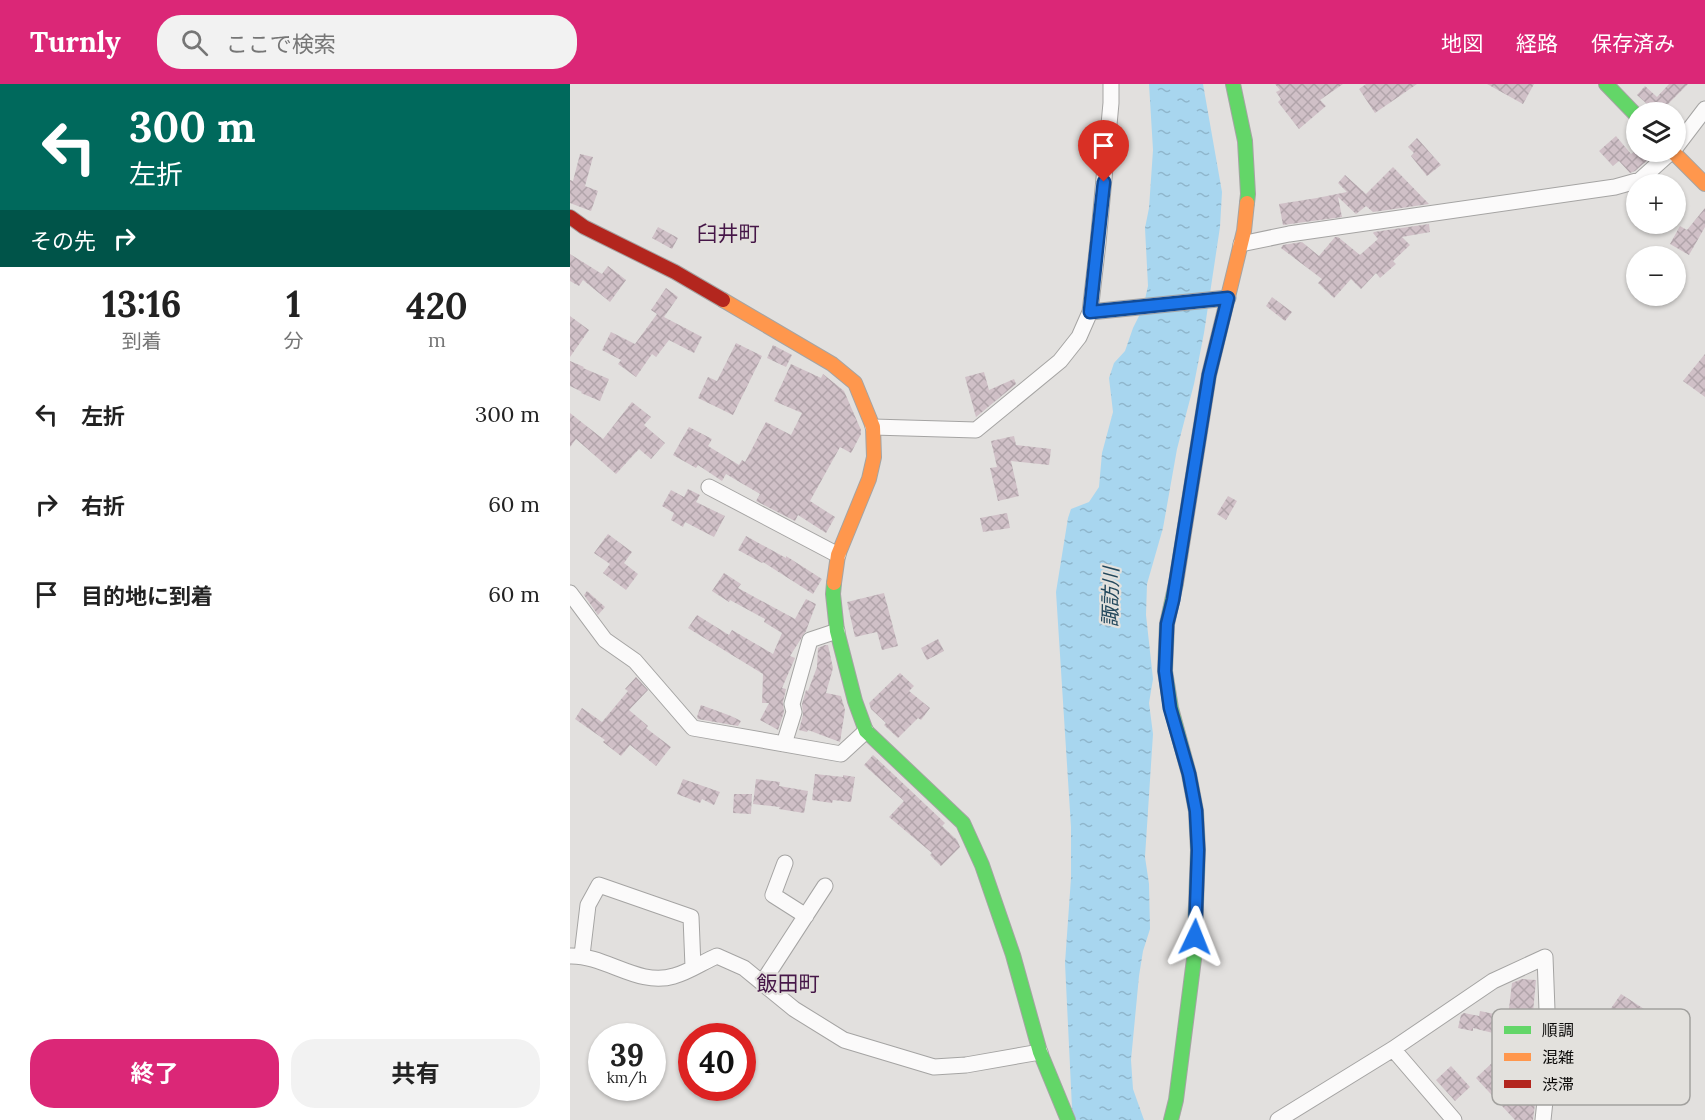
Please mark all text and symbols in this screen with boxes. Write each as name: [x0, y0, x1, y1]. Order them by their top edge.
search box: [157, 15, 577, 69]
text: Turnly: [30, 24, 121, 60]
icon: search: [178, 26, 211, 59]
text: ここで検索: [226, 30, 336, 58]
text: 地図: [1441, 30, 1483, 57]
text: 経路: [1516, 30, 1558, 57]
text: 保存済み: [1591, 30, 1675, 57]
text: 300 m: [129, 100, 256, 154]
map controls: [1626, 102, 1686, 306]
button: layers: [1626, 102, 1686, 162]
icon: left: [30, 108, 108, 186]
pin: [1078, 120, 1129, 182]
icon: arrive: [1087, 129, 1120, 162]
text: 左折: [129, 157, 183, 191]
button: +: [1626, 174, 1686, 234]
district label: 臼井町: [697, 220, 760, 247]
icon: right: [108, 222, 141, 255]
text: その先: [30, 227, 96, 255]
button: −: [1626, 246, 1686, 306]
text: 13:16: [102, 281, 181, 327]
text: 1: [286, 281, 301, 327]
text: 420: [406, 283, 468, 329]
text: m: [428, 327, 446, 352]
text: 到着: [122, 328, 162, 353]
text: 分: [284, 328, 304, 353]
icon: left: [30, 398, 63, 431]
text: 300 m: [475, 400, 540, 428]
text: 左折: [81, 402, 125, 430]
icon: right: [30, 488, 63, 521]
text: 60 m: [488, 490, 540, 518]
text: 右折: [81, 492, 125, 520]
water label: 諏訪川: [1097, 565, 1123, 627]
icon: arrive: [30, 578, 63, 611]
text: 60 m: [488, 580, 540, 608]
text: 目的地に到着: [81, 582, 213, 610]
position arrow: [1163, 905, 1227, 969]
district label: 飯田町: [757, 970, 820, 997]
legend: [1492, 1009, 1690, 1105]
text: 順調: [1542, 1020, 1574, 1040]
speed limit sign: 40: [678, 1023, 756, 1101]
text: 39: [610, 1036, 644, 1074]
button: 終了: [30, 1039, 279, 1108]
button: 共有: [291, 1039, 540, 1108]
text: 混雑: [1542, 1047, 1574, 1067]
text: km/h: [607, 1068, 647, 1087]
text: 渋滞: [1542, 1074, 1574, 1094]

